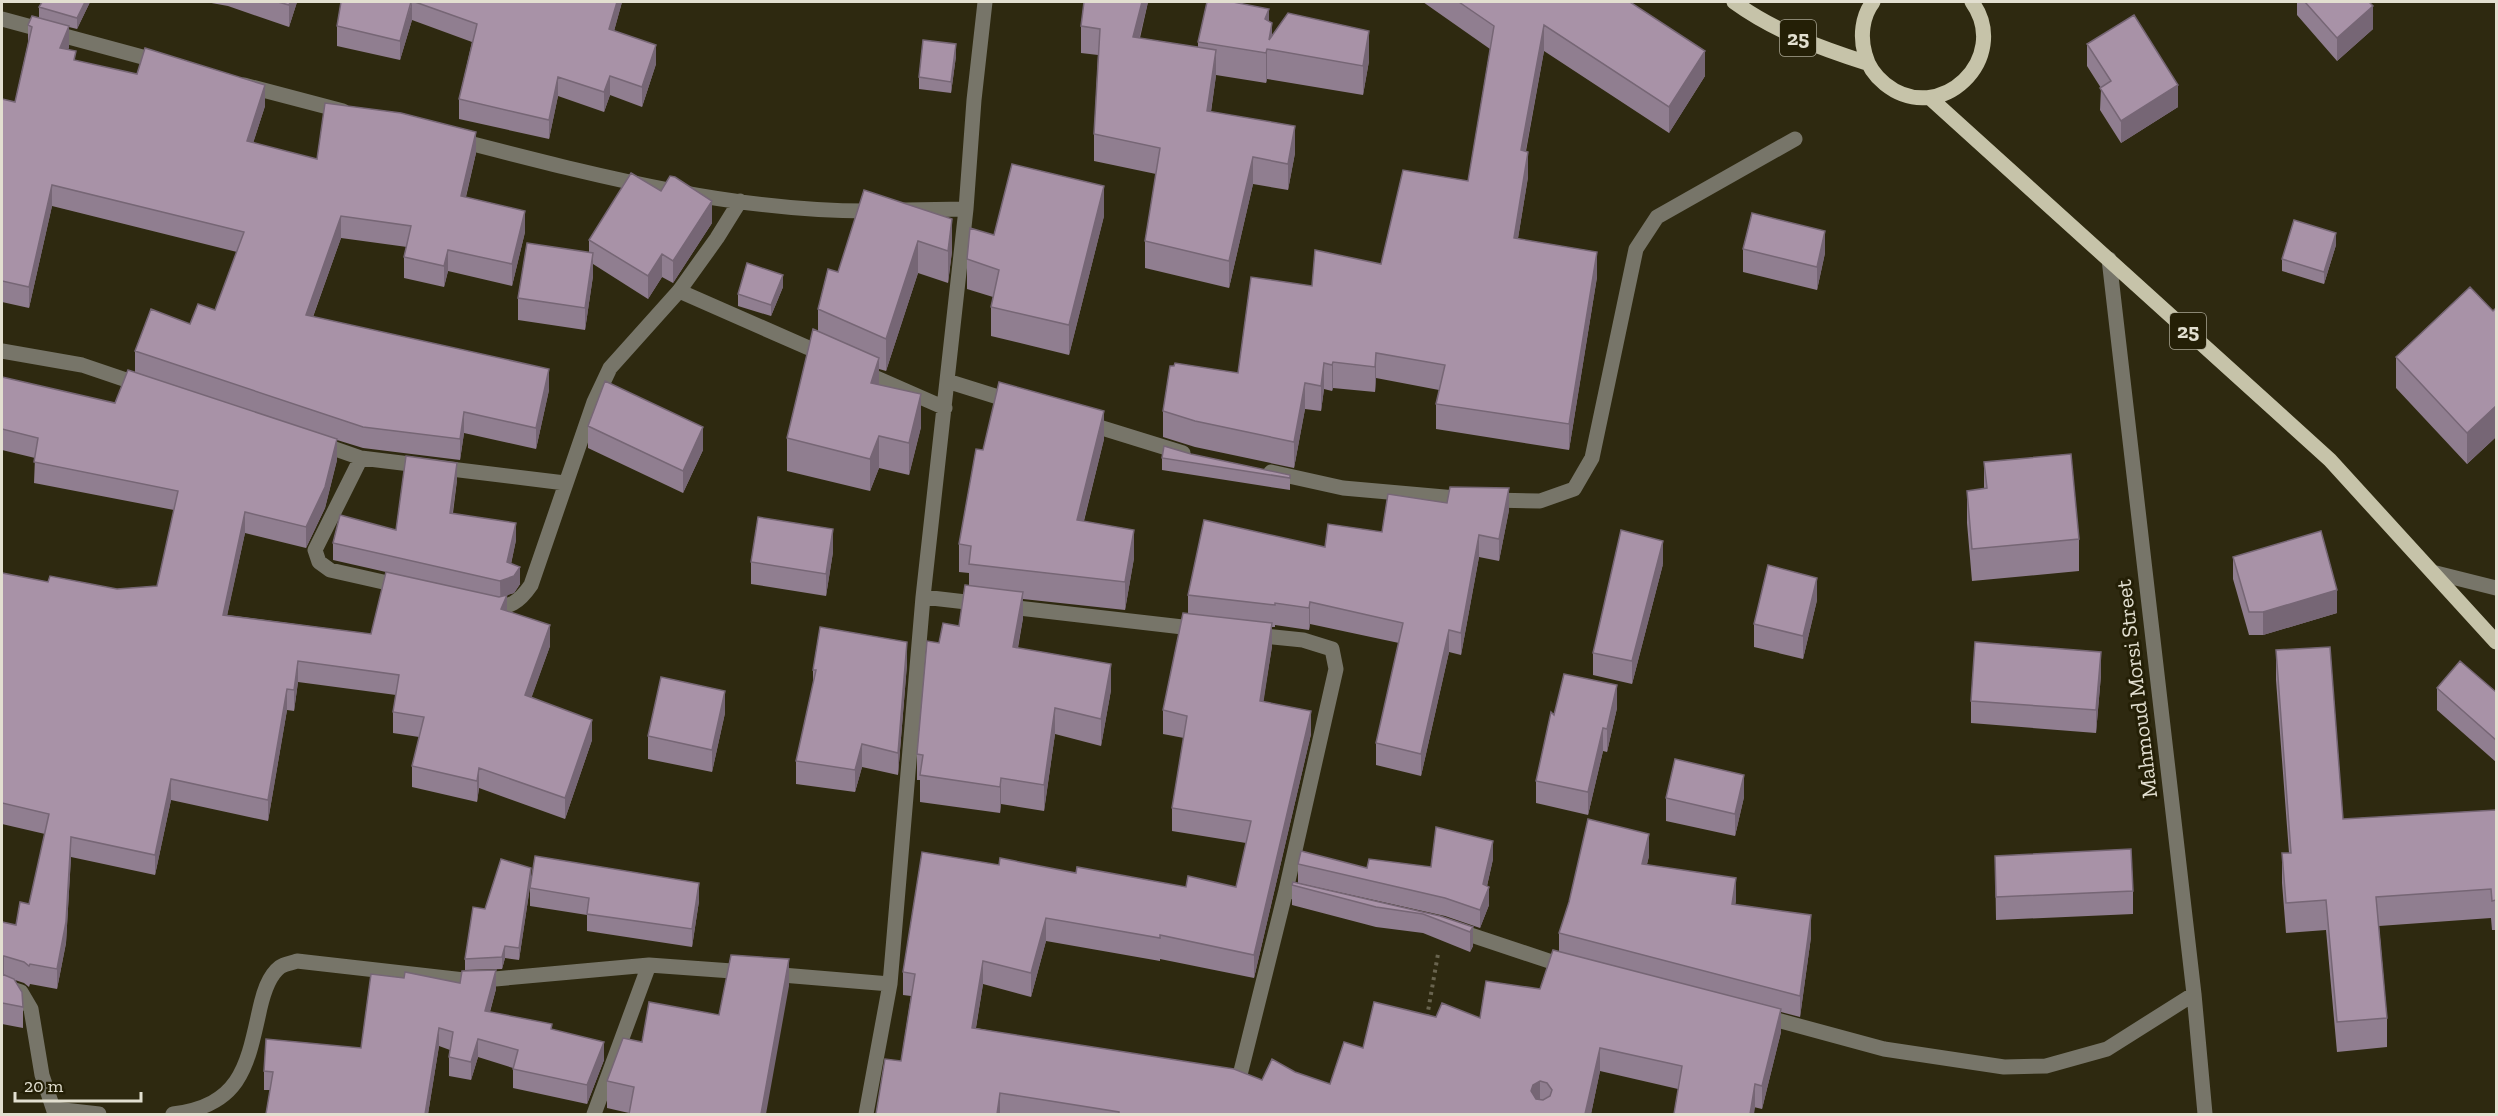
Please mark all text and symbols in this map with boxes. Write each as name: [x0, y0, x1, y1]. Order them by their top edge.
road number: 25: [1780, 20, 1816, 56]
road number: 25: [2170, 313, 2206, 349]
street label: Mahmoud Morsi Street: [2110, 577, 2163, 800]
scale bar: [15, 1065, 141, 1103]
text: 20 m: [24, 1075, 64, 1097]

